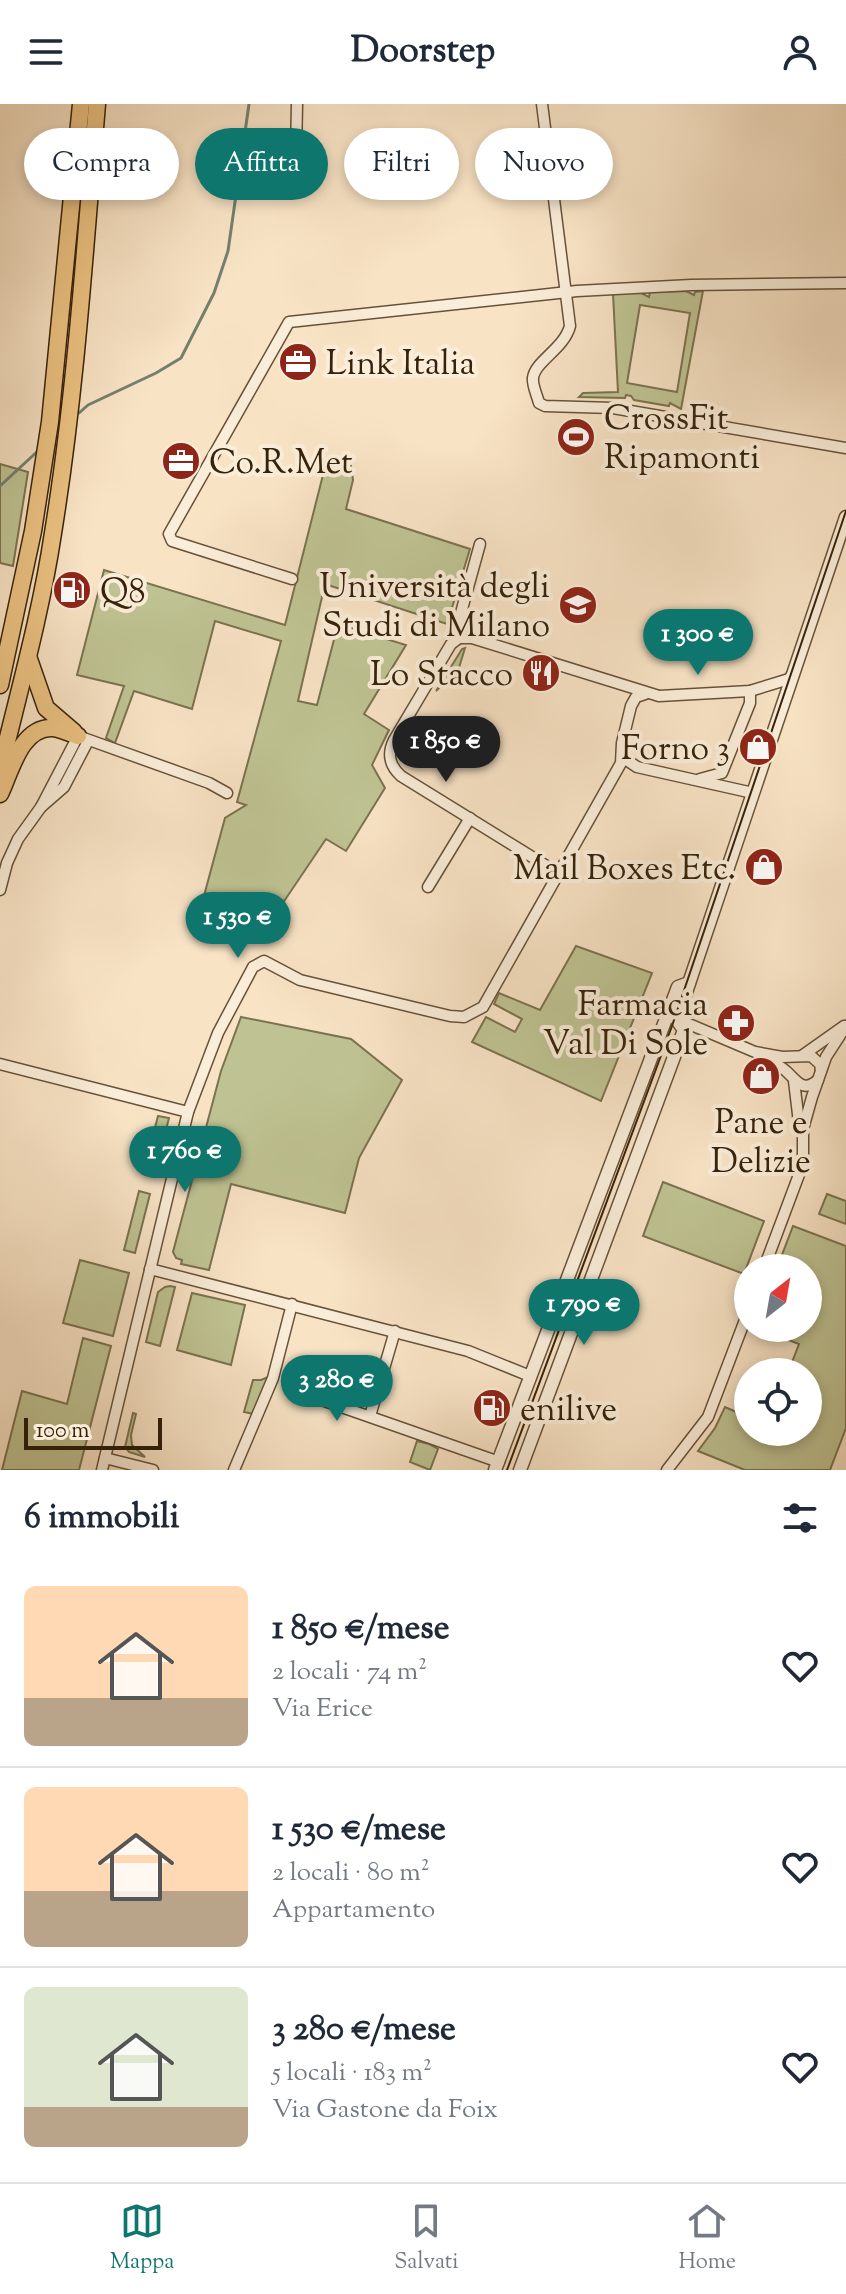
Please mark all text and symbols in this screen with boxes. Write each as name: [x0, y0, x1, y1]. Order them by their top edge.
text: Doorstep: [351, 26, 495, 78]
icon: menu: [24, 30, 68, 74]
icon: person: [778, 30, 822, 74]
chip: Compra: [24, 128, 179, 200]
chip: Affitta: [195, 128, 328, 200]
chip: Filtri: [344, 128, 459, 200]
chip: Nuovo: [475, 128, 613, 200]
office icon: Link Italia: [277, 341, 319, 383]
place label: Link Italia: [326, 341, 475, 390]
place label: CrossFit Ripamonti: [604, 396, 760, 484]
sports icon: CrossFit Ripamonti: [555, 416, 597, 458]
office icon: Co.R.Met: [160, 440, 202, 482]
place label: Co.R.Met: [209, 440, 353, 489]
place label: Università degli Studi di Milano: [319, 564, 550, 652]
fuel station icon: Q8: [51, 569, 93, 611]
place label: Q8: [100, 569, 146, 618]
school or university icon: Università degli Studi di Milano: [557, 584, 599, 626]
pin: 1 300 €: [624, 609, 772, 677]
text: 1 300 €: [661, 616, 735, 653]
place label: Lo Stacco: [370, 652, 513, 701]
restaurant icon: Lo Stacco: [520, 652, 562, 694]
pin: 1 850 €: [372, 716, 520, 784]
text: 1 850 €: [410, 723, 482, 760]
place label: Forno 3: [621, 726, 730, 775]
shop icon: Forno 3: [737, 726, 779, 768]
place label: Mail Boxes Etc.: [513, 846, 736, 895]
shop icon: Mail Boxes Etc.: [743, 846, 785, 888]
pin: 1 530 €: [164, 892, 312, 960]
text: 1 530 €: [204, 899, 272, 936]
place label: Farmacia Val Di Sole: [543, 982, 708, 1070]
pharmacy icon: Farmacia Val Di Sole: [715, 1002, 757, 1044]
shop icon: Pane e Delizie: [740, 1055, 782, 1097]
place label: Pane e Delizie: [711, 1100, 811, 1188]
pin: 1 760 €: [111, 1126, 259, 1194]
text: 1 760 €: [147, 1133, 223, 1170]
north arrow: [734, 1254, 822, 1342]
map controls: [734, 1254, 822, 1446]
pin: 1 790 €: [510, 1279, 658, 1347]
text: 1 790 €: [547, 1286, 621, 1323]
pin: 3 280 €: [263, 1355, 411, 1423]
button: locate: [734, 1358, 822, 1446]
text: 3 280 €: [299, 1362, 375, 1399]
fuel station icon: enilive: [471, 1387, 513, 1429]
place label: enilive: [520, 1387, 617, 1436]
scale bar: [24, 1414, 162, 1450]
text: 100 m: [36, 1416, 89, 1448]
text: 6 immobili: [24, 1494, 179, 1543]
icon: filters: [778, 1496, 822, 1540]
text: 1 850 €/mese: [272, 1605, 449, 1654]
icon: home: [88, 1618, 184, 1714]
icon: heart: [778, 1644, 822, 1688]
text: 2 locali · 74 m²: [272, 1654, 427, 1691]
text: Via Erice: [272, 1691, 373, 1728]
text: 1 530 €/mese: [272, 1806, 446, 1855]
icon: home: [88, 1819, 184, 1915]
icon: heart: [778, 1845, 822, 1889]
text: 2 locali · 80 m²: [272, 1855, 429, 1892]
text: Appartamento: [272, 1892, 435, 1929]
text: 3 280 €/mese: [272, 2006, 456, 2055]
icon: home: [88, 2019, 184, 2115]
icon: heart: [778, 2045, 822, 2089]
text: 5 locali · 183 m²: [272, 2055, 432, 2092]
text: Via Gastone da Foix: [272, 2092, 498, 2129]
tab: Mappa: [110, 2199, 174, 2279]
tab: Salvati: [394, 2199, 459, 2279]
tab: Home: [678, 2199, 736, 2279]

